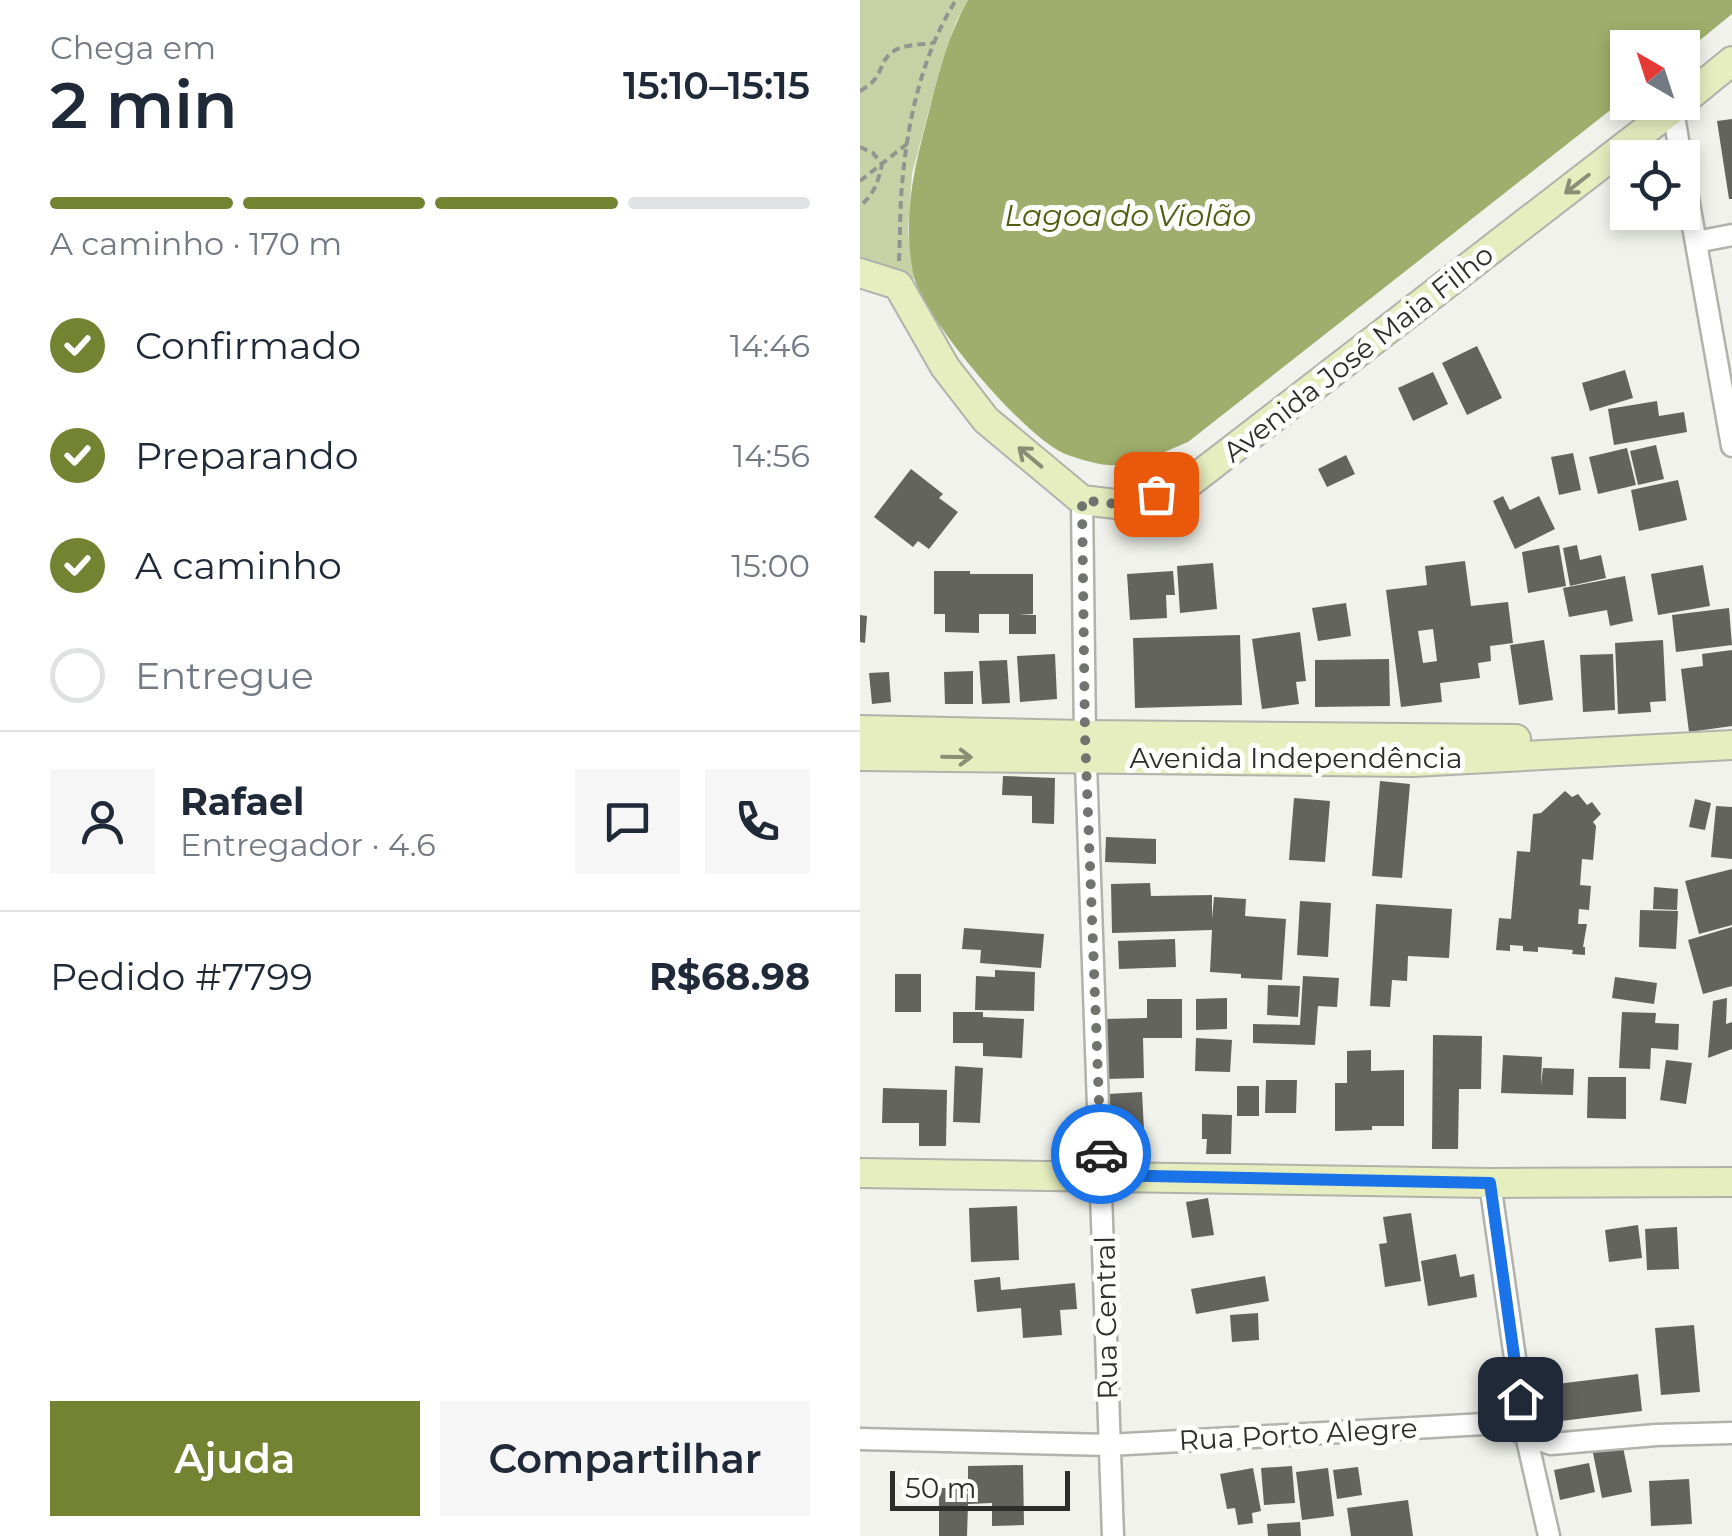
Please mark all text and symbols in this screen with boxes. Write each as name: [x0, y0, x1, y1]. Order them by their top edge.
text: Chega em: [50, 28, 216, 67]
north arrow: [1610, 30, 1700, 120]
map controls: [1610, 30, 1700, 230]
text: 15:10–15:15: [623, 62, 810, 109]
text: 2 min: [50, 65, 238, 144]
button: locate: [1610, 140, 1700, 230]
one-way arrow: [1564, 173, 1591, 194]
water label: Lagoa do Violão: [1005, 197, 1251, 234]
text: A caminho · 170 m: [50, 224, 342, 263]
street label: Avenida José Maia Filho: [1216, 237, 1500, 469]
icon: check: [50, 318, 105, 373]
text: Confirmado: [135, 322, 361, 369]
text: 14:46: [730, 326, 810, 365]
icon: check: [50, 428, 105, 483]
text: Preparando: [135, 432, 359, 479]
text: 14:56: [733, 436, 810, 475]
one-way arrow: [1017, 446, 1043, 468]
pin: [1114, 452, 1199, 537]
icon: bag: [1129, 467, 1184, 522]
icon: check: [50, 538, 105, 593]
text: A caminho: [135, 542, 342, 589]
text: 15:00: [731, 546, 810, 585]
text: Entregue: [135, 652, 314, 699]
street label: Avenida Independência: [1130, 741, 1462, 775]
one-way arrow: [941, 747, 973, 766]
button: person: [50, 769, 155, 874]
button: chat: [575, 769, 680, 874]
button: phone: [705, 769, 810, 874]
text: Rafael: [180, 778, 305, 825]
text: Entregador · 4.6: [180, 825, 436, 864]
text: Pedido #7799: [50, 953, 313, 1000]
text: R$68.98: [649, 953, 810, 1000]
courier: [1051, 1104, 1151, 1204]
icon: car: [1074, 1127, 1129, 1182]
street label: Rua Central: [1088, 1236, 1124, 1400]
pin: [1478, 1357, 1563, 1442]
icon: home: [1493, 1372, 1548, 1427]
button: Ajuda: [50, 1401, 420, 1516]
button: Compartilhar: [440, 1401, 810, 1516]
street label: Rua Porto Alegre: [1178, 1411, 1418, 1457]
scale bar: [890, 1466, 1070, 1510]
text: 50 m: [905, 1471, 976, 1505]

